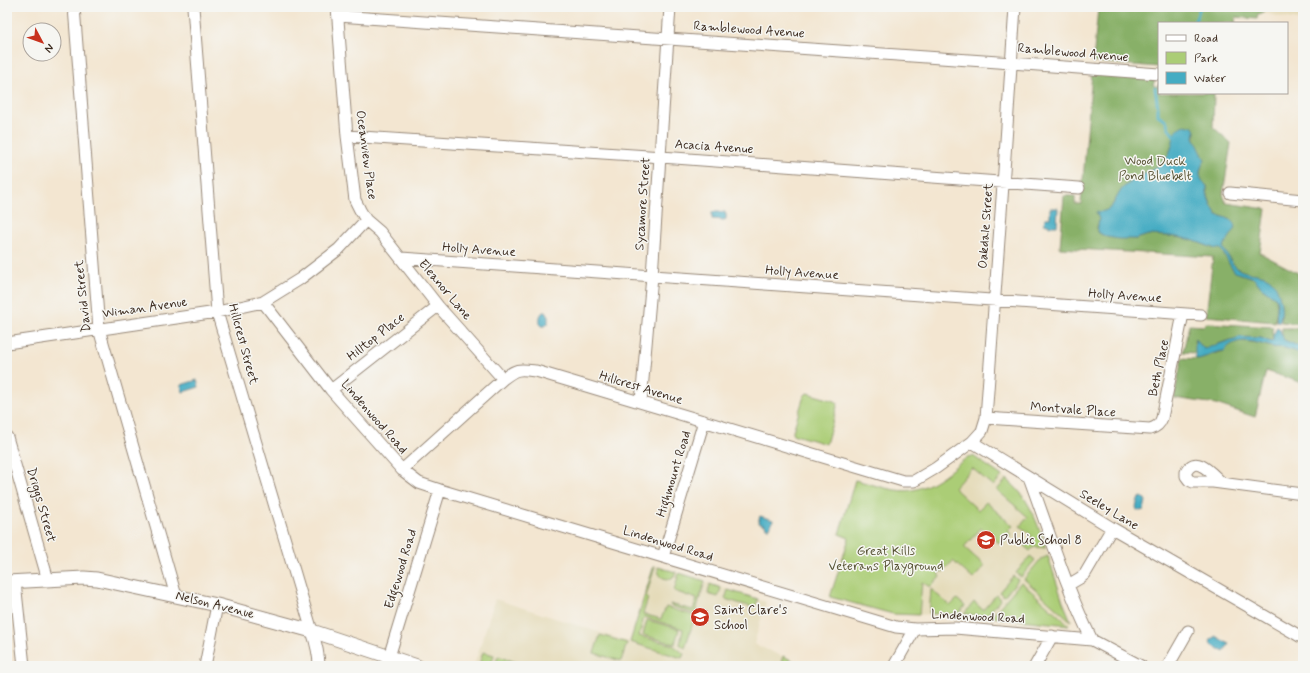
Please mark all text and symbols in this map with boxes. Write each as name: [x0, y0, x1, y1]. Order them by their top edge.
street label: Ramblewood Avenue: [693, 18, 805, 42]
north arrow: [22, 22, 62, 62]
legend: [1158, 22, 1288, 94]
text: Road: [1194, 31, 1218, 47]
street label: Ramblewood Avenue: [1017, 40, 1129, 66]
text: N: [41, 41, 56, 55]
text: Park: [1194, 51, 1218, 67]
text: Water: [1194, 71, 1226, 87]
street label: Oceanview Place: [351, 109, 381, 201]
street label: Acacia Avenue: [674, 136, 754, 158]
park label: Wood Duck Pond Bluebelt: [1118, 153, 1192, 185]
street label: Sycamore Street: [631, 157, 655, 251]
street label: Oakdale Street: [975, 182, 997, 269]
street label: Holly Avenue: [442, 239, 516, 261]
street label: Eleanor Lane: [415, 256, 475, 324]
street label: David Street: [71, 259, 95, 333]
street label: Holly Avenue: [765, 262, 839, 284]
street label: Holly Avenue: [1088, 285, 1162, 307]
street label: Wiman Avenue: [101, 294, 189, 322]
street label: Hillcrest Street: [224, 302, 262, 387]
street label: Hilltop Place: [344, 309, 408, 365]
street label: Beth Place: [1145, 338, 1173, 398]
street label: Hillcrest Avenue: [597, 367, 685, 409]
street label: Lindenwood Road: [337, 376, 411, 458]
street label: Montvale Place: [1030, 399, 1116, 421]
street label: Highmount Road: [653, 429, 697, 520]
street label: Driggs Street: [21, 466, 60, 545]
street label: Seeley Lane: [1076, 486, 1142, 534]
street label: Lindenwood Road: [621, 522, 715, 566]
street label: Edgewood Road: [381, 527, 423, 612]
school or university icon: Public School 8: [975, 529, 997, 551]
place label: Public School 8: [1000, 532, 1082, 549]
park label: Great Kills Veterans Playground: [828, 543, 944, 576]
street label: Nelson Avenue: [174, 587, 256, 623]
place label: Saint Clare's School: [714, 602, 788, 634]
school or university icon: Saint Clare's School: [689, 606, 711, 628]
street label: Lindenwood Road: [931, 606, 1025, 628]

